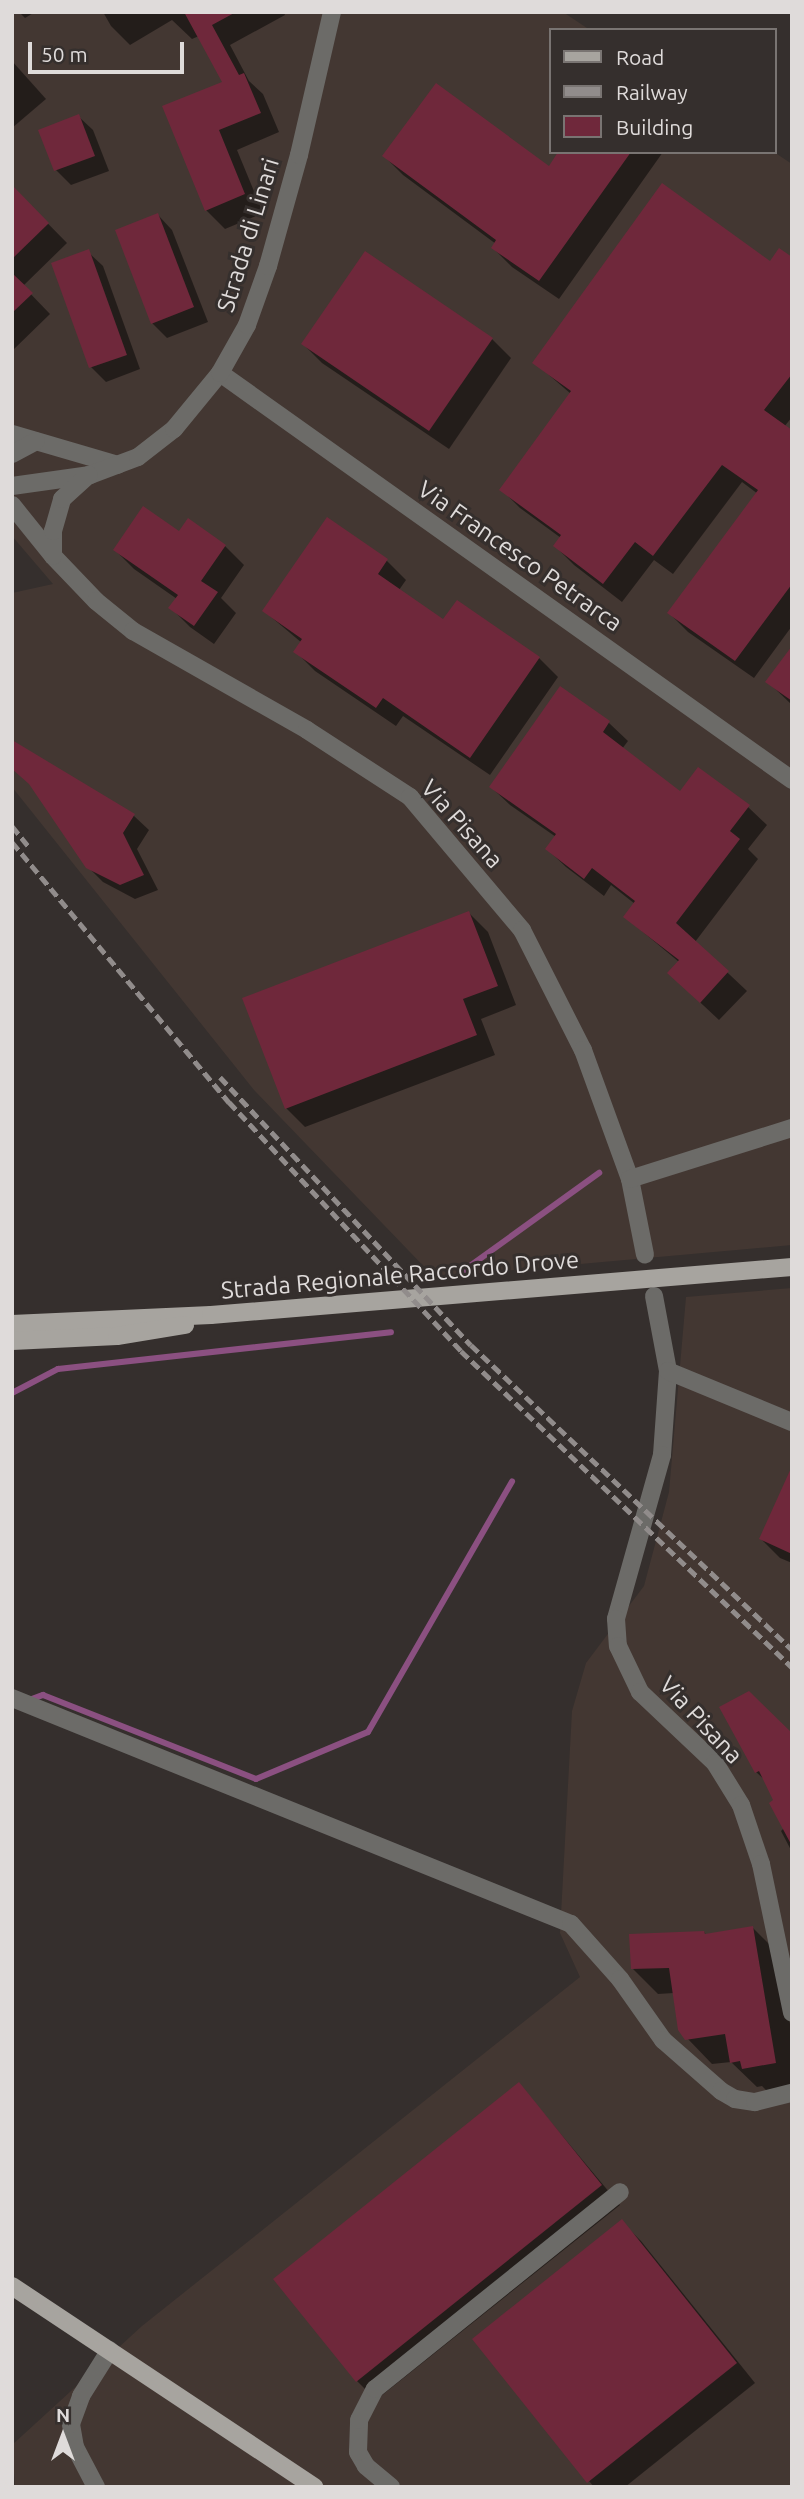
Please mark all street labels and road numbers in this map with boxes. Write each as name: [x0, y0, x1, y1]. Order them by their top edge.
street label: Strada di Linari: [211, 154, 285, 316]
street label: Via Francesco Petrarca: [412, 475, 628, 637]
street label: Via Pisana: [415, 774, 509, 874]
street label: Strada Regionale Raccordo Drove: [220, 1245, 580, 1305]
street label: Via Pisana: [653, 1670, 749, 1770]

